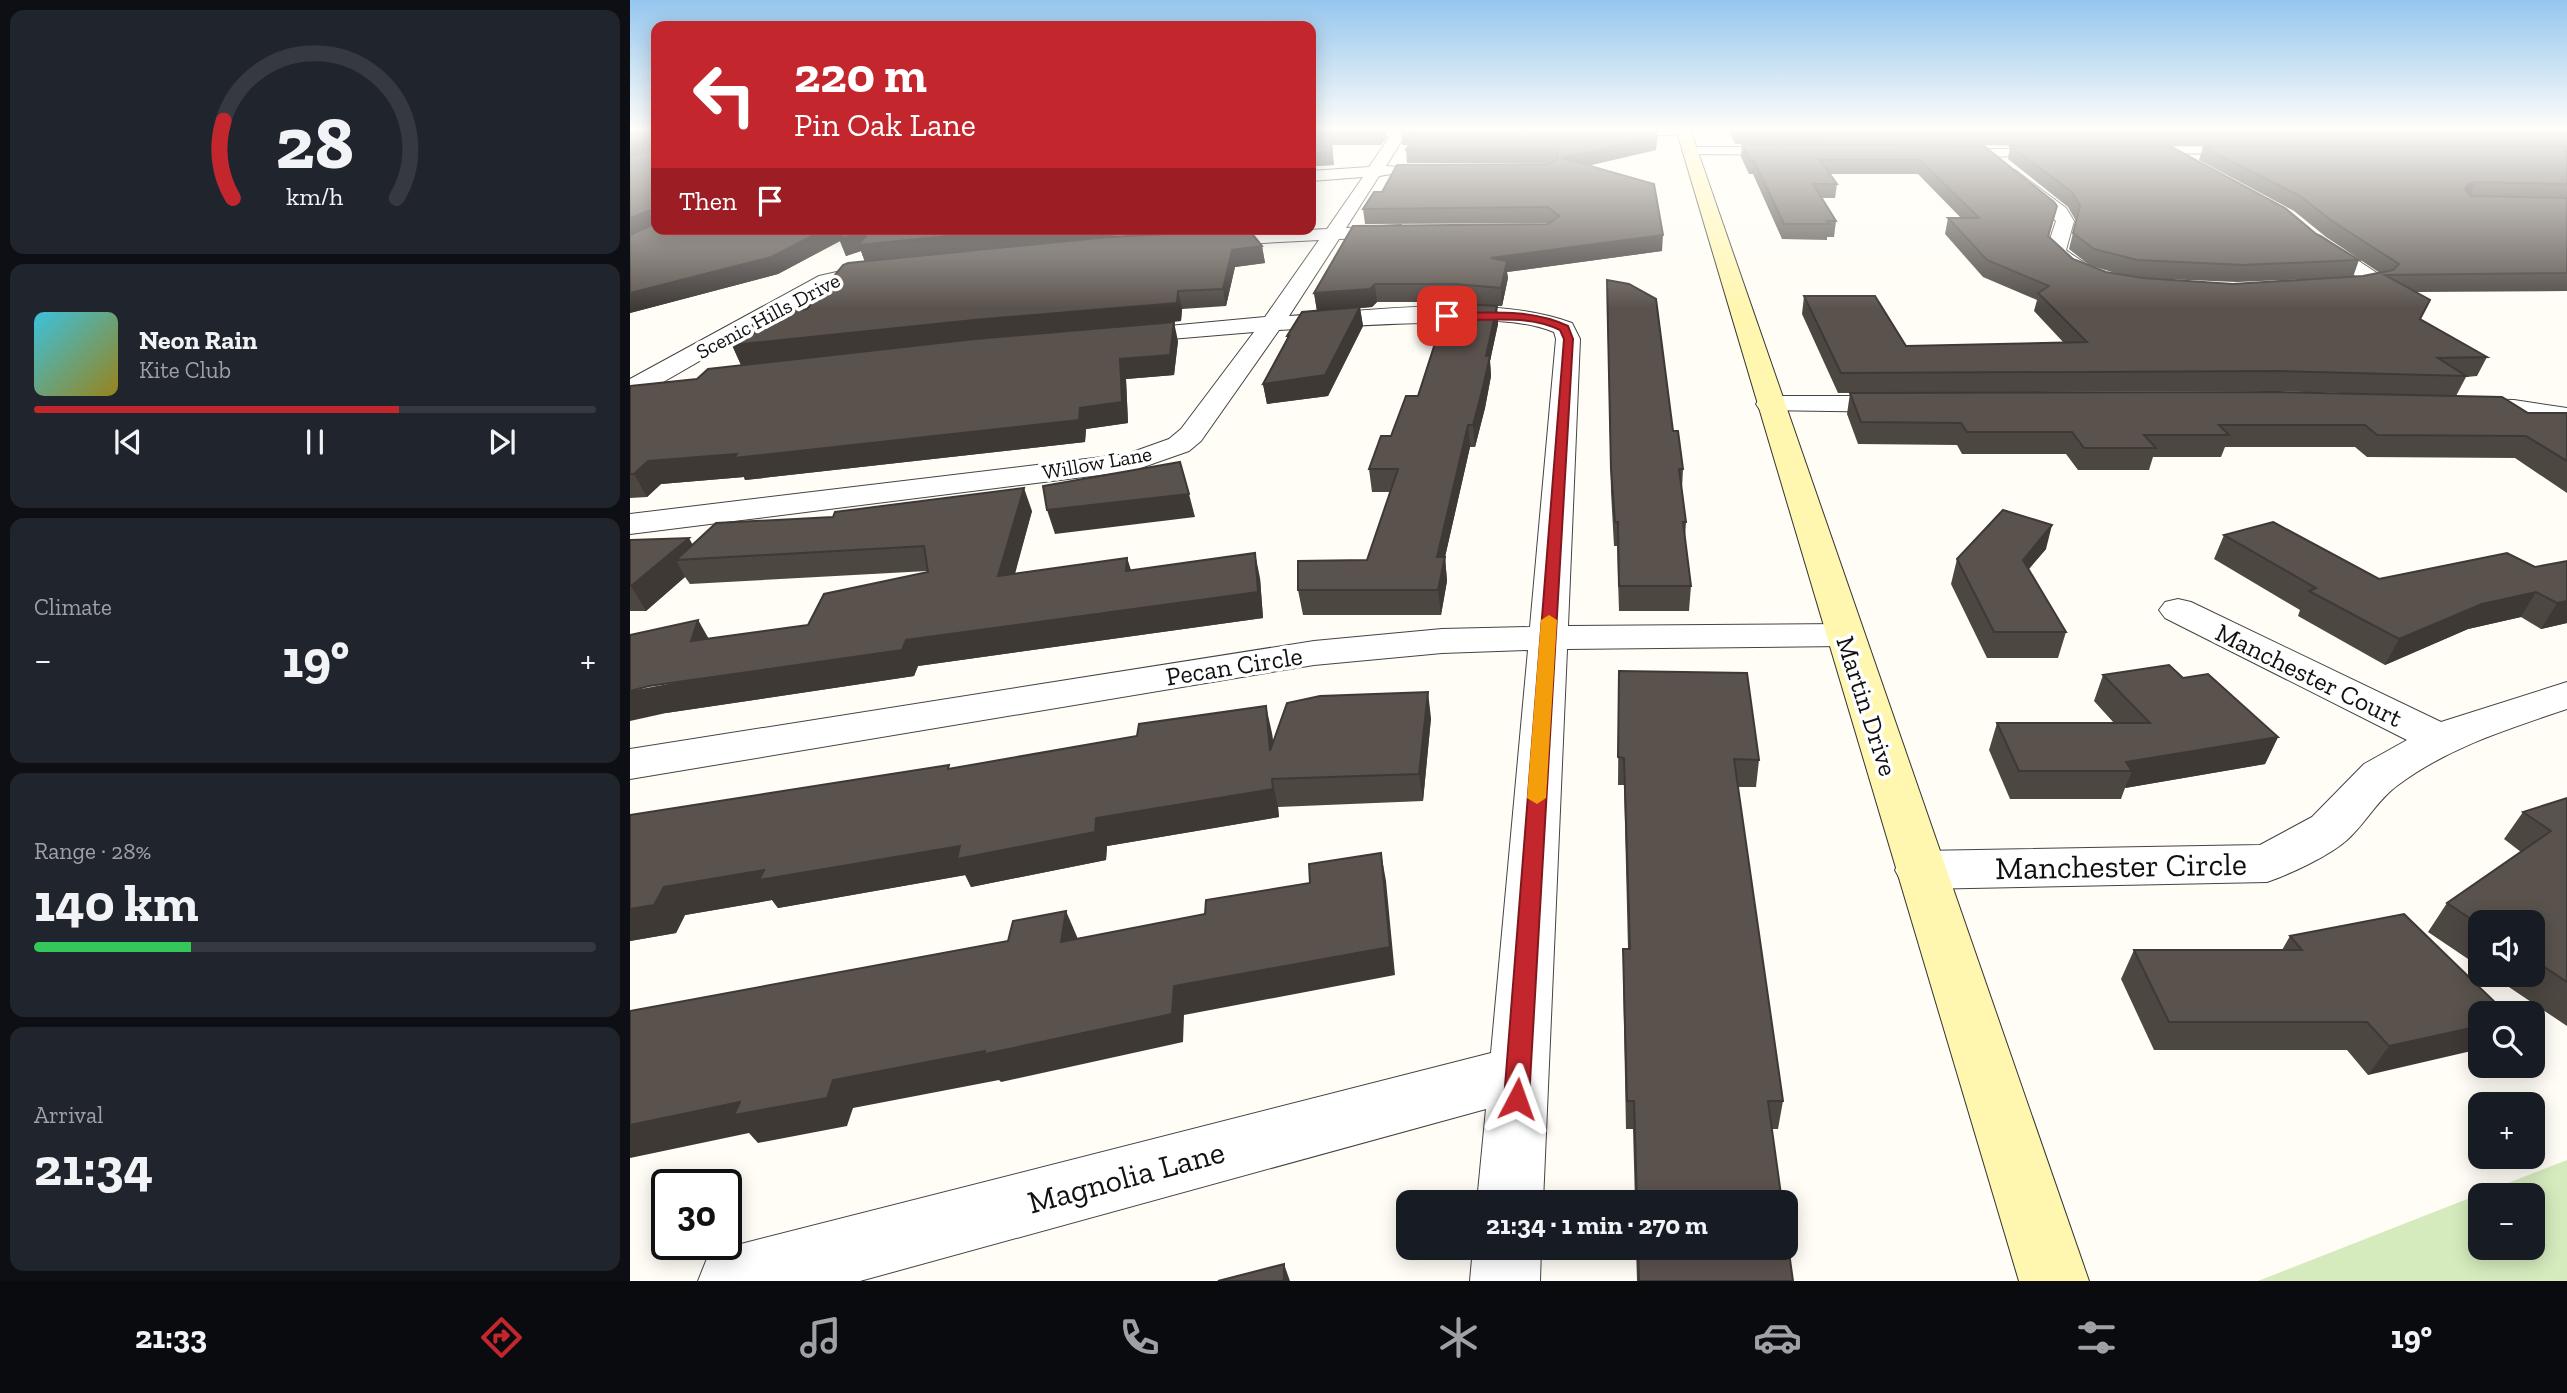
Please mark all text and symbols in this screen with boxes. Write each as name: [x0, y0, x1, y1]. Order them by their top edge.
text: 220 m: [794, 46, 927, 105]
icon: left: [679, 49, 770, 140]
text: 28: [276, 99, 354, 187]
text: Pin Oak Lane: [794, 106, 976, 144]
text: km/h: [286, 181, 344, 211]
icon: arrive: [751, 182, 789, 220]
text: Then: [679, 185, 737, 217]
street label: Scenic Hills Drive: [692, 267, 844, 364]
pin: [1417, 286, 1477, 346]
icon: arrive: [1428, 297, 1466, 335]
text: Neon Rain: [139, 324, 257, 356]
text: Kite Club: [139, 356, 231, 384]
icon: previous: [109, 423, 147, 461]
icon: pause: [296, 423, 334, 461]
icon: next: [483, 423, 521, 461]
street label: Willow Lane: [1040, 441, 1154, 484]
text: Climate: [34, 593, 112, 621]
street label: Manchester Court: [2210, 616, 2408, 734]
text: 19°: [282, 628, 349, 690]
street label: Martin Drive: [1829, 632, 1905, 780]
text: −: [34, 637, 52, 683]
text: +: [580, 637, 596, 683]
street label: Pecan Circle: [1163, 639, 1305, 693]
text: Range · 28%: [34, 837, 151, 865]
street label: Manchester Circle: [1995, 845, 2247, 887]
text: 140 km: [34, 872, 199, 934]
map controls: [2468, 910, 2545, 1260]
button: sound: [2468, 910, 2545, 987]
button: search: [2468, 1001, 2545, 1078]
position arrow: [1480, 1062, 1554, 1136]
button: +: [2468, 1092, 2545, 1169]
text: Arrival: [34, 1101, 103, 1129]
street label: Magnolia Lane: [1023, 1132, 1229, 1222]
text: 21:34: [34, 1136, 153, 1198]
speed limit sign: 30: [651, 1169, 742, 1260]
button: −: [2468, 1183, 2545, 1260]
text: 21:34 · 1 min · 270 m: [1486, 1209, 1708, 1241]
icon: directions: [477, 1313, 526, 1362]
icon: music: [796, 1313, 845, 1362]
icon: phone: [1115, 1313, 1164, 1362]
icon: climate: [1434, 1313, 1483, 1362]
icon: car: [1753, 1313, 1802, 1362]
icon: filters: [2072, 1313, 2121, 1362]
text: 21:33: [135, 1318, 207, 1356]
text: 19°: [2391, 1318, 2432, 1356]

